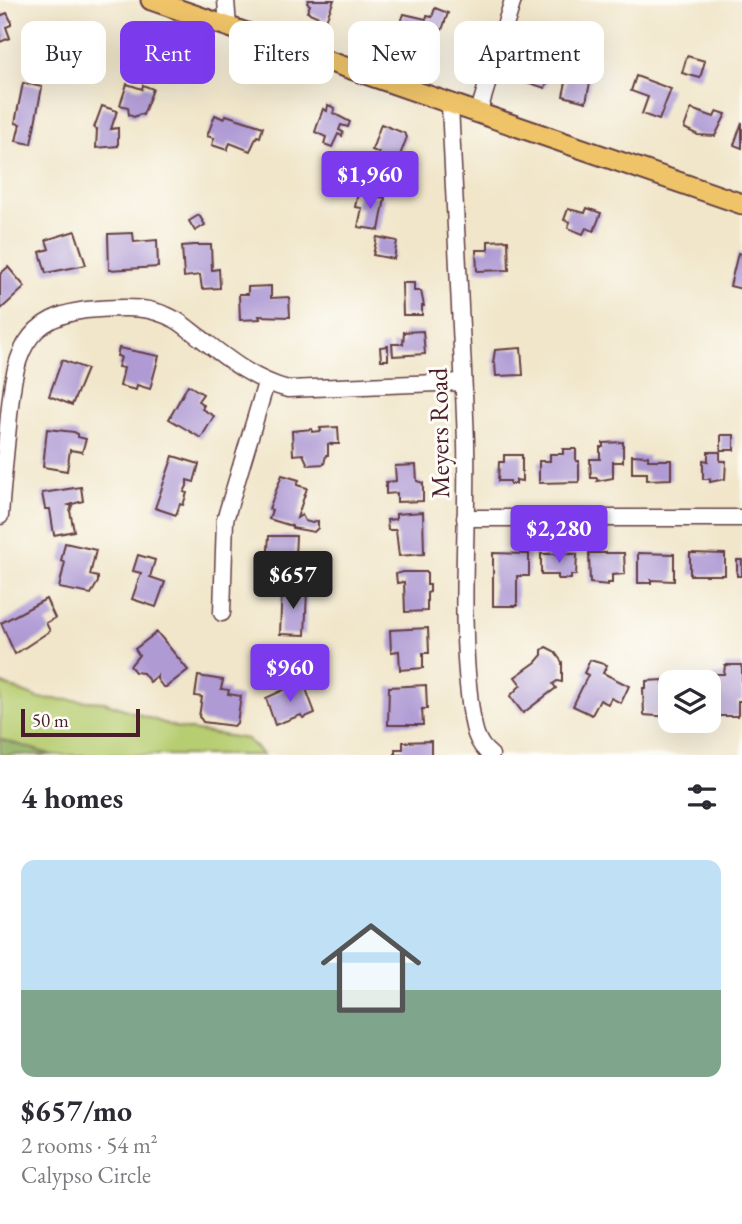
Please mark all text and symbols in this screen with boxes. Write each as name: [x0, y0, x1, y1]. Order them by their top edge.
chip: Buy: [21, 21, 106, 84]
chip: Rent: [120, 21, 215, 84]
chip: Filters: [229, 21, 334, 84]
chip: New: [348, 21, 440, 84]
chip: Apartment: [454, 21, 604, 84]
pin: $1,960: [313, 152, 427, 211]
text: $1,960: [338, 159, 402, 189]
street label: Meyers Road: [421, 367, 457, 499]
pin: $2,280: [502, 505, 616, 565]
text: $2,280: [527, 513, 591, 543]
pin: $657: [252, 552, 334, 611]
text: $657: [269, 559, 317, 589]
pin: $960: [249, 644, 331, 704]
text: $960: [266, 652, 314, 682]
map controls: [658, 670, 721, 733]
button: layers: [658, 670, 721, 733]
scale bar: [21, 706, 140, 738]
text: 50 m: [32, 708, 69, 733]
text: 4 homes: [21, 778, 123, 817]
icon: filters: [683, 778, 721, 816]
icon: home: [308, 905, 434, 1031]
text: $657/mo: [21, 1091, 132, 1130]
text: 2 rooms · 54 m²: [21, 1130, 158, 1160]
text: Calypso Circle: [21, 1160, 151, 1190]

